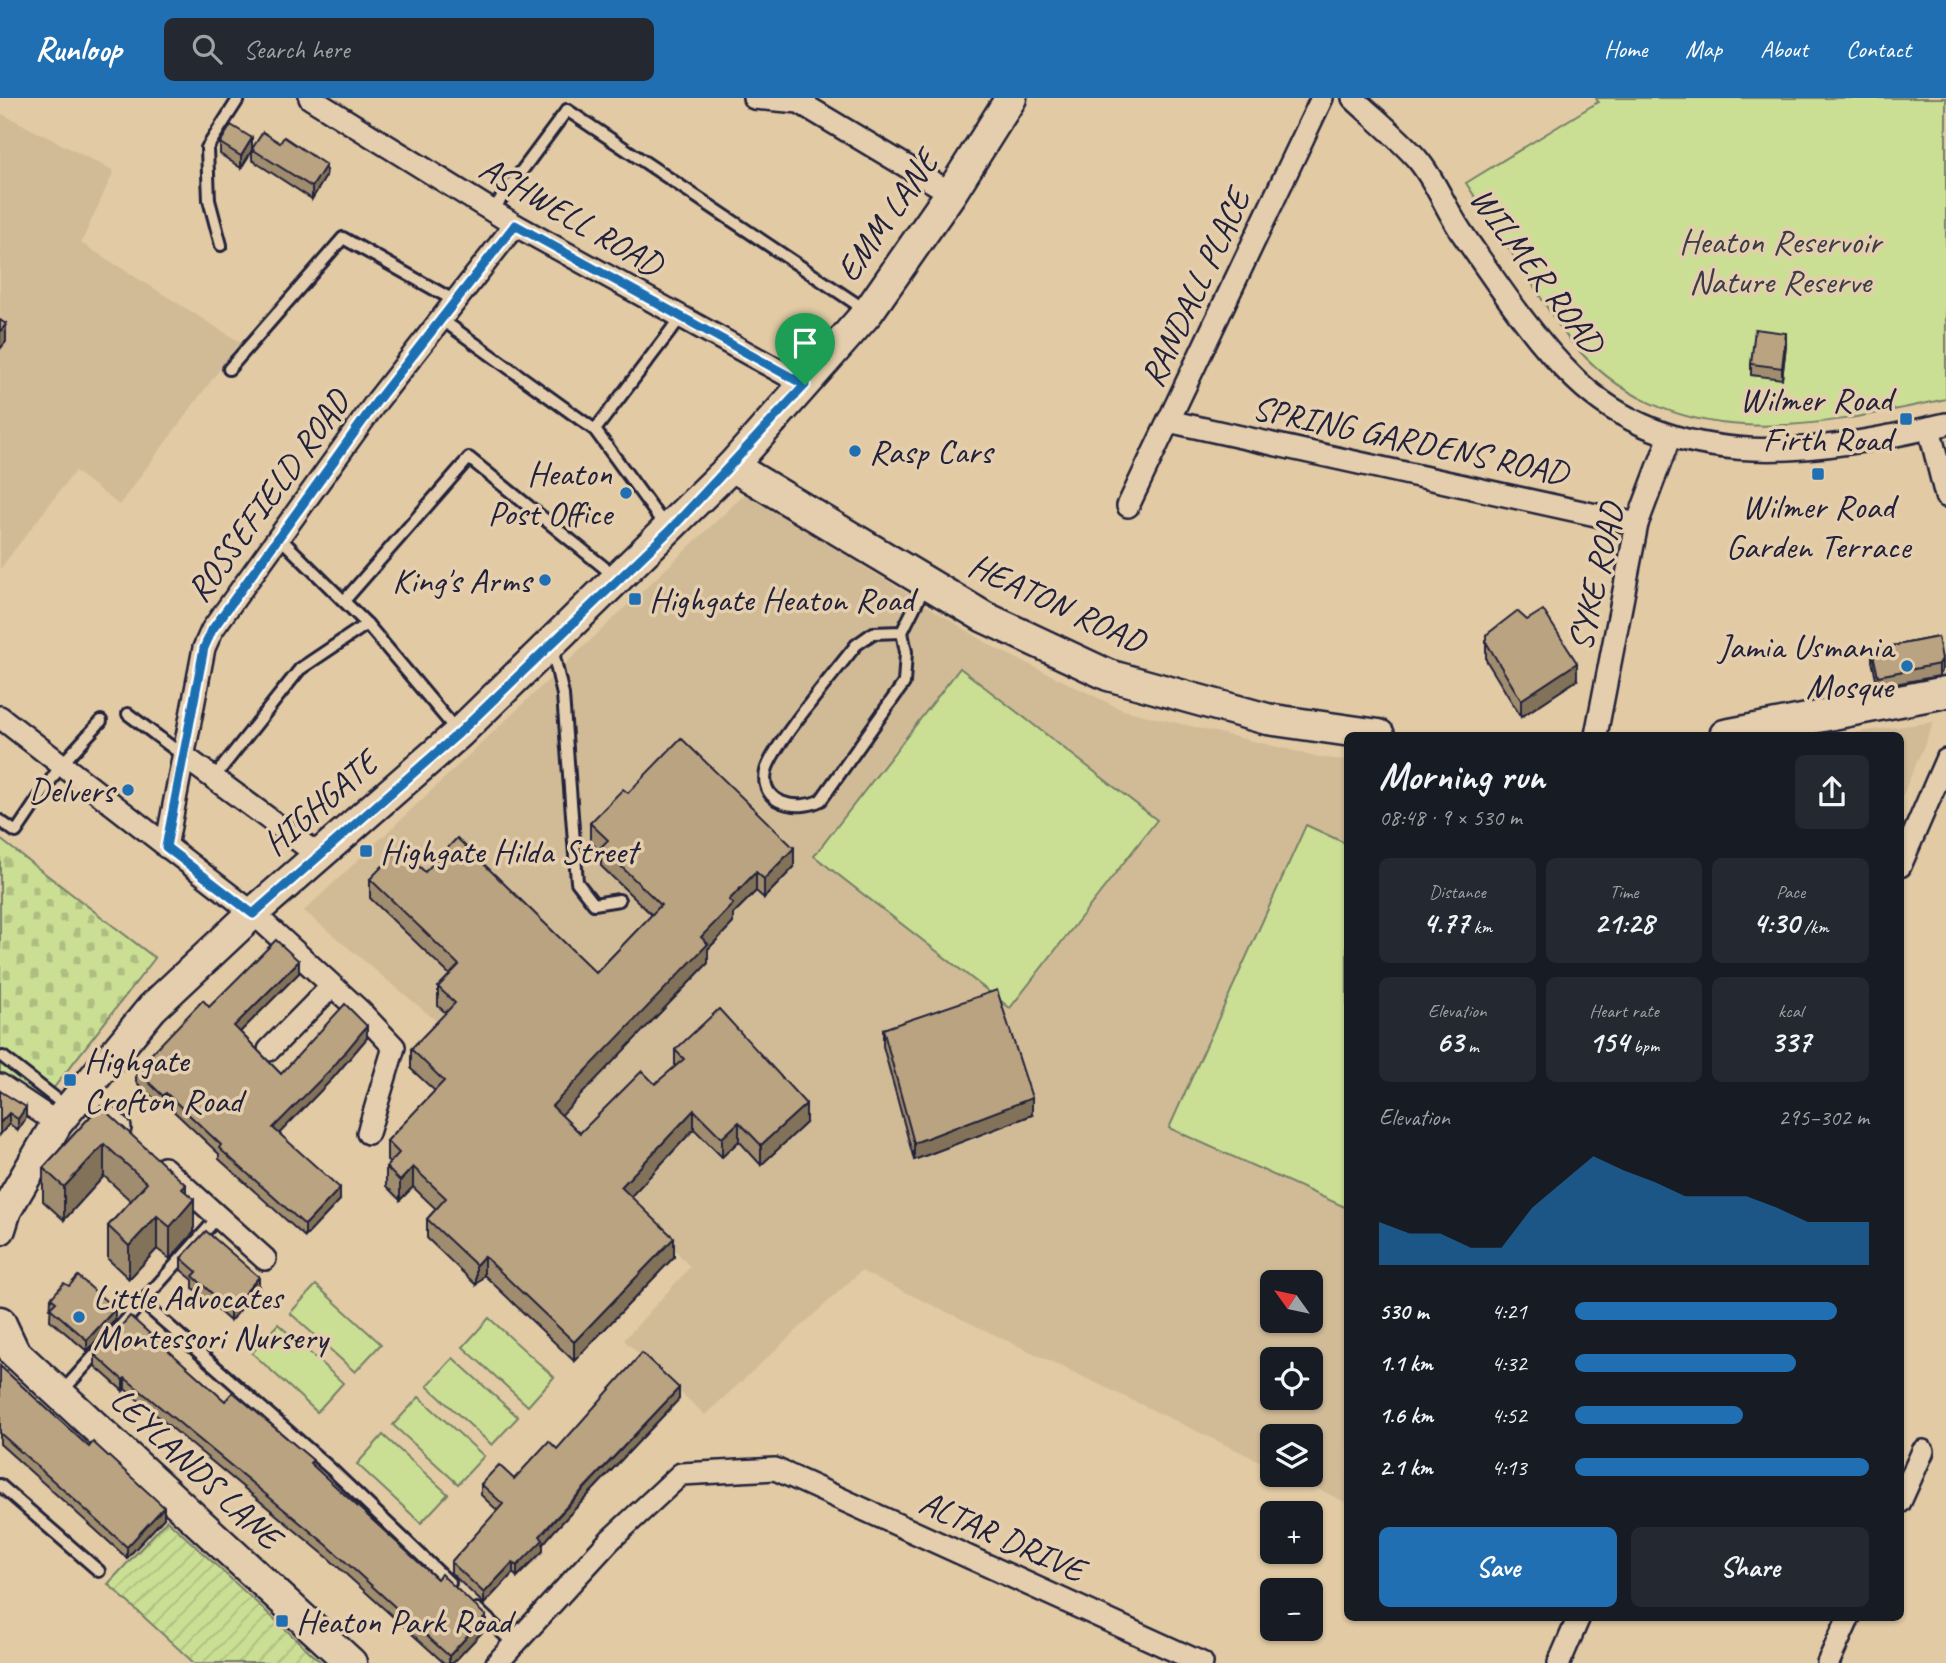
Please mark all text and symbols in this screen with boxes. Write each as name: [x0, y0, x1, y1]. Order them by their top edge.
search box: [164, 18, 654, 81]
text: Runloop: [35, 28, 122, 70]
icon: search: [188, 30, 226, 68]
text: Search here: [244, 33, 349, 66]
text: Home: [1604, 34, 1647, 64]
text: Map: [1685, 34, 1722, 64]
text: About: [1760, 34, 1808, 64]
text: Contact: [1846, 34, 1911, 64]
street label: EMM LANE: [826, 138, 951, 290]
street label: ASHWELL ROAD: [471, 146, 673, 288]
street label: RANDALL PLACE: [1130, 178, 1262, 394]
street label: WILMER ROAD: [1460, 178, 1616, 364]
park label: Heaton Reservoir Nature Reserve: [1679, 219, 1883, 304]
pin: [775, 313, 835, 385]
icon: arrive: [786, 324, 824, 362]
place label: Wilmer Road Firth Road: [1740, 377, 1897, 462]
street label: ROSSEFIELD ROAD: [176, 379, 362, 611]
street label: SPRING GARDENS ROAD: [1248, 385, 1574, 496]
marker: Wilmer Road Firth Road: [1898, 411, 1914, 427]
place label: Rasp Cars: [869, 429, 995, 474]
marker: Rasp Cars: [847, 443, 863, 459]
place label: Heaton Post Office: [488, 451, 615, 536]
marker: Wilmer Road Garden Terrace: [1810, 466, 1826, 482]
place label: Wilmer Road Garden Terrace: [1726, 484, 1913, 569]
marker: Heaton Post Office: [618, 485, 634, 501]
street label: SYKE ROAD: [1557, 496, 1635, 655]
street label: HEATON ROAD: [962, 543, 1155, 665]
place label: King's Arms: [392, 558, 534, 603]
marker: King's Arms: [537, 572, 553, 588]
place label: Highgate Heaton Road: [649, 577, 919, 622]
marker: Highgate Heaton Road: [627, 591, 643, 607]
place label: Jamia Usmania Mosque: [1716, 624, 1896, 709]
marker: Jamia Usmania Mosque: [1899, 658, 1915, 674]
street label: HIGHGATE: [253, 738, 391, 865]
text: Morning run: [1379, 753, 1545, 800]
button: share: [1795, 755, 1869, 829]
place label: Delvers: [28, 768, 117, 813]
marker: Delvers: [120, 782, 136, 798]
text: 08:48 · 9 × 530 m: [1379, 803, 1522, 832]
place label: Highgate Hilda Street: [380, 829, 642, 874]
marker: Highgate Hilda Street: [358, 843, 374, 859]
text: Distance: [1429, 880, 1486, 904]
text: Time: [1609, 880, 1639, 904]
text: Pace: [1776, 880, 1805, 904]
text: 4.77: [1423, 904, 1469, 942]
text: 21:28: [1594, 904, 1654, 942]
text: 4:30: [1753, 904, 1799, 942]
text: km: [1469, 915, 1492, 939]
text: /km: [1799, 915, 1829, 939]
text: Elevation: [1428, 999, 1487, 1023]
text: Heart rate: [1589, 999, 1659, 1023]
text: kcal: [1778, 999, 1803, 1023]
text: 63: [1436, 1023, 1464, 1061]
text: 154: [1589, 1023, 1629, 1061]
text: 337: [1770, 1023, 1811, 1061]
text: m: [1464, 1034, 1479, 1058]
text: bpm: [1629, 1034, 1659, 1058]
place label: Highgate Crofton Road: [84, 1038, 248, 1123]
marker: Highgate Crofton Road: [62, 1072, 78, 1088]
text: Elevation: [1379, 1103, 1450, 1132]
text: 295–302 m: [1778, 1103, 1869, 1132]
north arrow: [1260, 1270, 1323, 1334]
map controls: [1260, 1270, 1323, 1641]
place label: Little Advocates Montessori Nursery: [93, 1275, 331, 1360]
text: 530 m: [1379, 1297, 1428, 1326]
text: 4:21: [1491, 1297, 1527, 1326]
marker: Little Advocates Montessori Nursery: [71, 1309, 87, 1325]
button: locate: [1260, 1347, 1323, 1410]
text: 1.1 km: [1379, 1349, 1433, 1378]
text: 4:32: [1491, 1349, 1527, 1378]
street label: LEYLANDS LANE: [101, 1377, 294, 1562]
text: 1.6 km: [1379, 1401, 1433, 1430]
text: 4:52: [1491, 1401, 1527, 1430]
button: layers: [1260, 1424, 1323, 1487]
text: 2.1 km: [1379, 1453, 1433, 1482]
text: 4:13: [1491, 1453, 1527, 1482]
street label: ALTAR DRIVE: [913, 1480, 1096, 1594]
button: +: [1260, 1501, 1323, 1564]
button: Save: [1379, 1527, 1617, 1607]
button: Share: [1631, 1527, 1869, 1607]
button: −: [1260, 1578, 1323, 1641]
place label: Heaton Park Road: [296, 1599, 516, 1644]
marker: Heaton Park Road: [274, 1613, 290, 1629]

